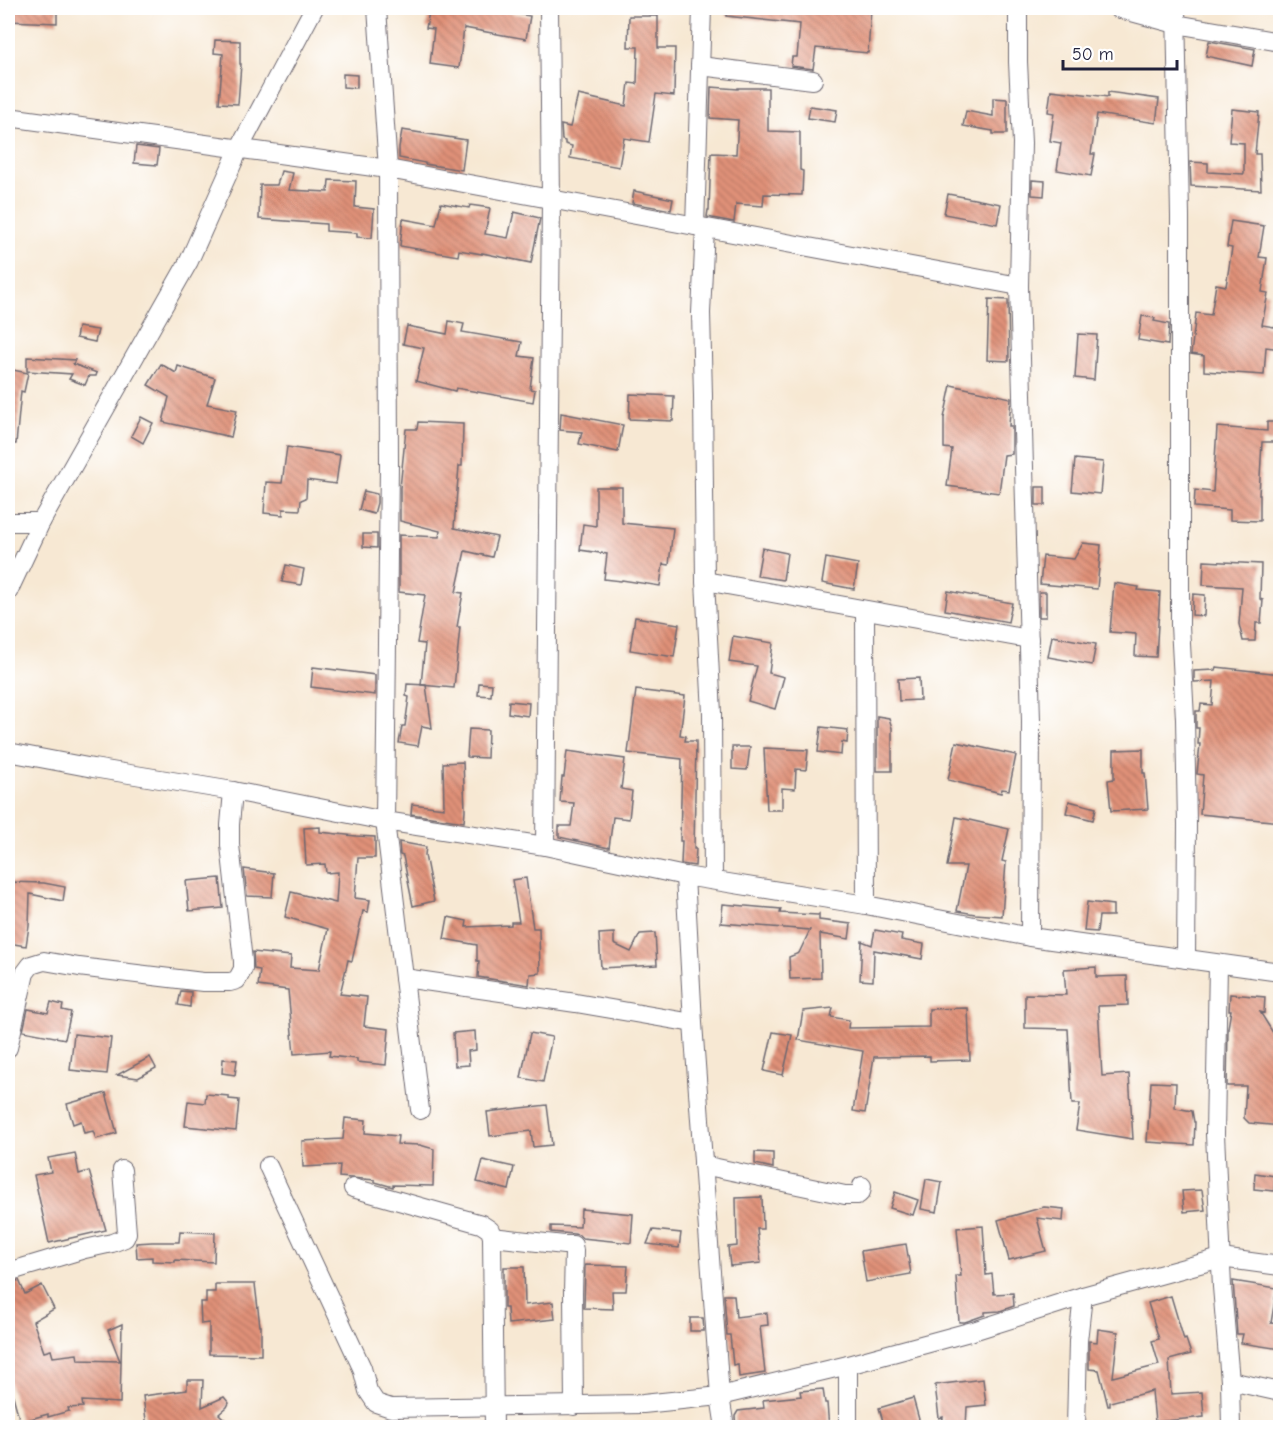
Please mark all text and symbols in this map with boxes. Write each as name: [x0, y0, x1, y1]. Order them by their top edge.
scale bar: [1063, 33, 1177, 71]
text: 50 m: [1072, 44, 1114, 65]

